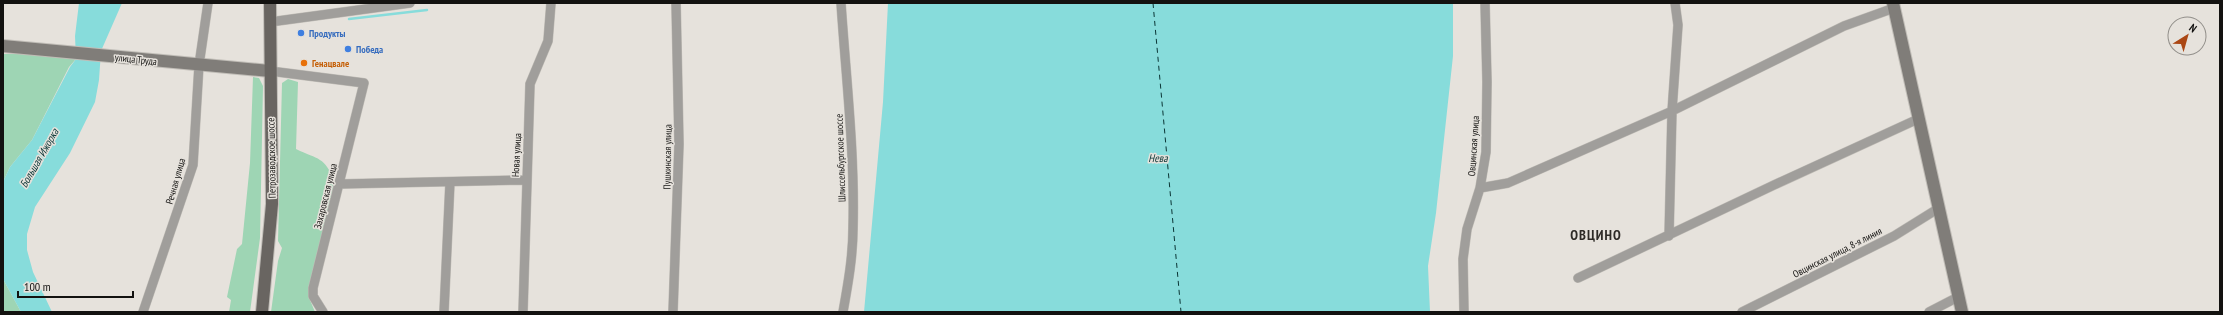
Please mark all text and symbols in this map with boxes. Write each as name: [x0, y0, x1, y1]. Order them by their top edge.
north arrow: [2167, 16, 2207, 56]
text: N: [2186, 21, 2200, 35]
place label: Продукты: [309, 27, 345, 40]
marker: Продукты: [296, 28, 306, 38]
place label: Победа: [356, 43, 383, 56]
marker: Победа: [343, 44, 353, 54]
street label: улица Труда: [114, 51, 158, 68]
place label: Генацвале: [312, 57, 349, 70]
marker: Генацвале: [299, 58, 309, 68]
street label: Шлиссельбургское шоссе: [832, 114, 849, 202]
street label: Овцинская улица: [1465, 115, 1482, 177]
street label: Петрозаводское шоссе: [264, 118, 279, 198]
street label: Пушкинская улица: [660, 124, 675, 190]
water label: Большая Ижорка: [16, 125, 62, 190]
street label: Новая улица: [509, 133, 524, 177]
water label: Нева: [1148, 151, 1168, 165]
street label: Речная улица: [163, 157, 188, 206]
street label: Захаровская улица: [311, 162, 340, 230]
street label: Овцинская улица, 8-я линия: [1790, 224, 1884, 281]
district label: ОВЦИНО: [1570, 226, 1622, 244]
scale bar: [18, 273, 133, 299]
text: 100 m: [24, 279, 51, 294]

